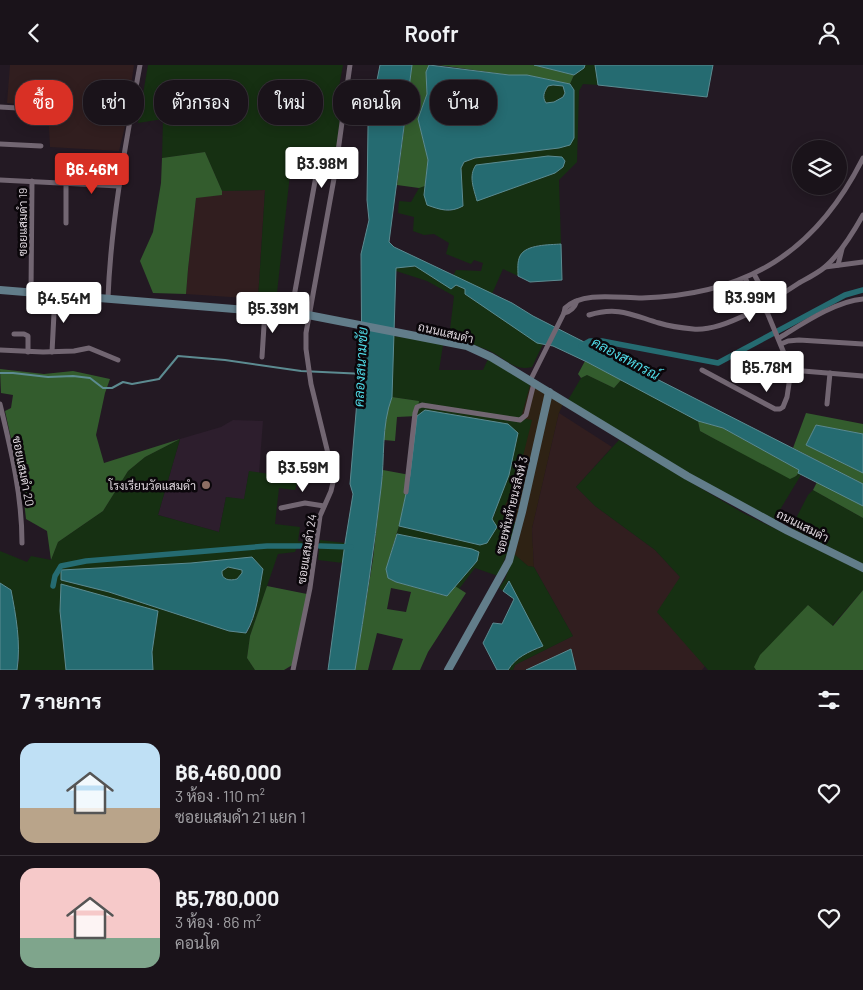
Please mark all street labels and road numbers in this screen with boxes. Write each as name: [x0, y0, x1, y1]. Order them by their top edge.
street label: ซอยแสมดำ 19: [15, 188, 29, 256]
street label: ถนนแสมดำ: [417, 319, 475, 345]
street label: ซอยแสมดำ 20: [10, 435, 38, 507]
street label: ซอยพันท้ายนรสิงห์ 3: [492, 455, 530, 555]
street label: ถนนแสมดำ: [775, 506, 831, 544]
street label: ซอยแสมดำ 24: [294, 513, 318, 585]

